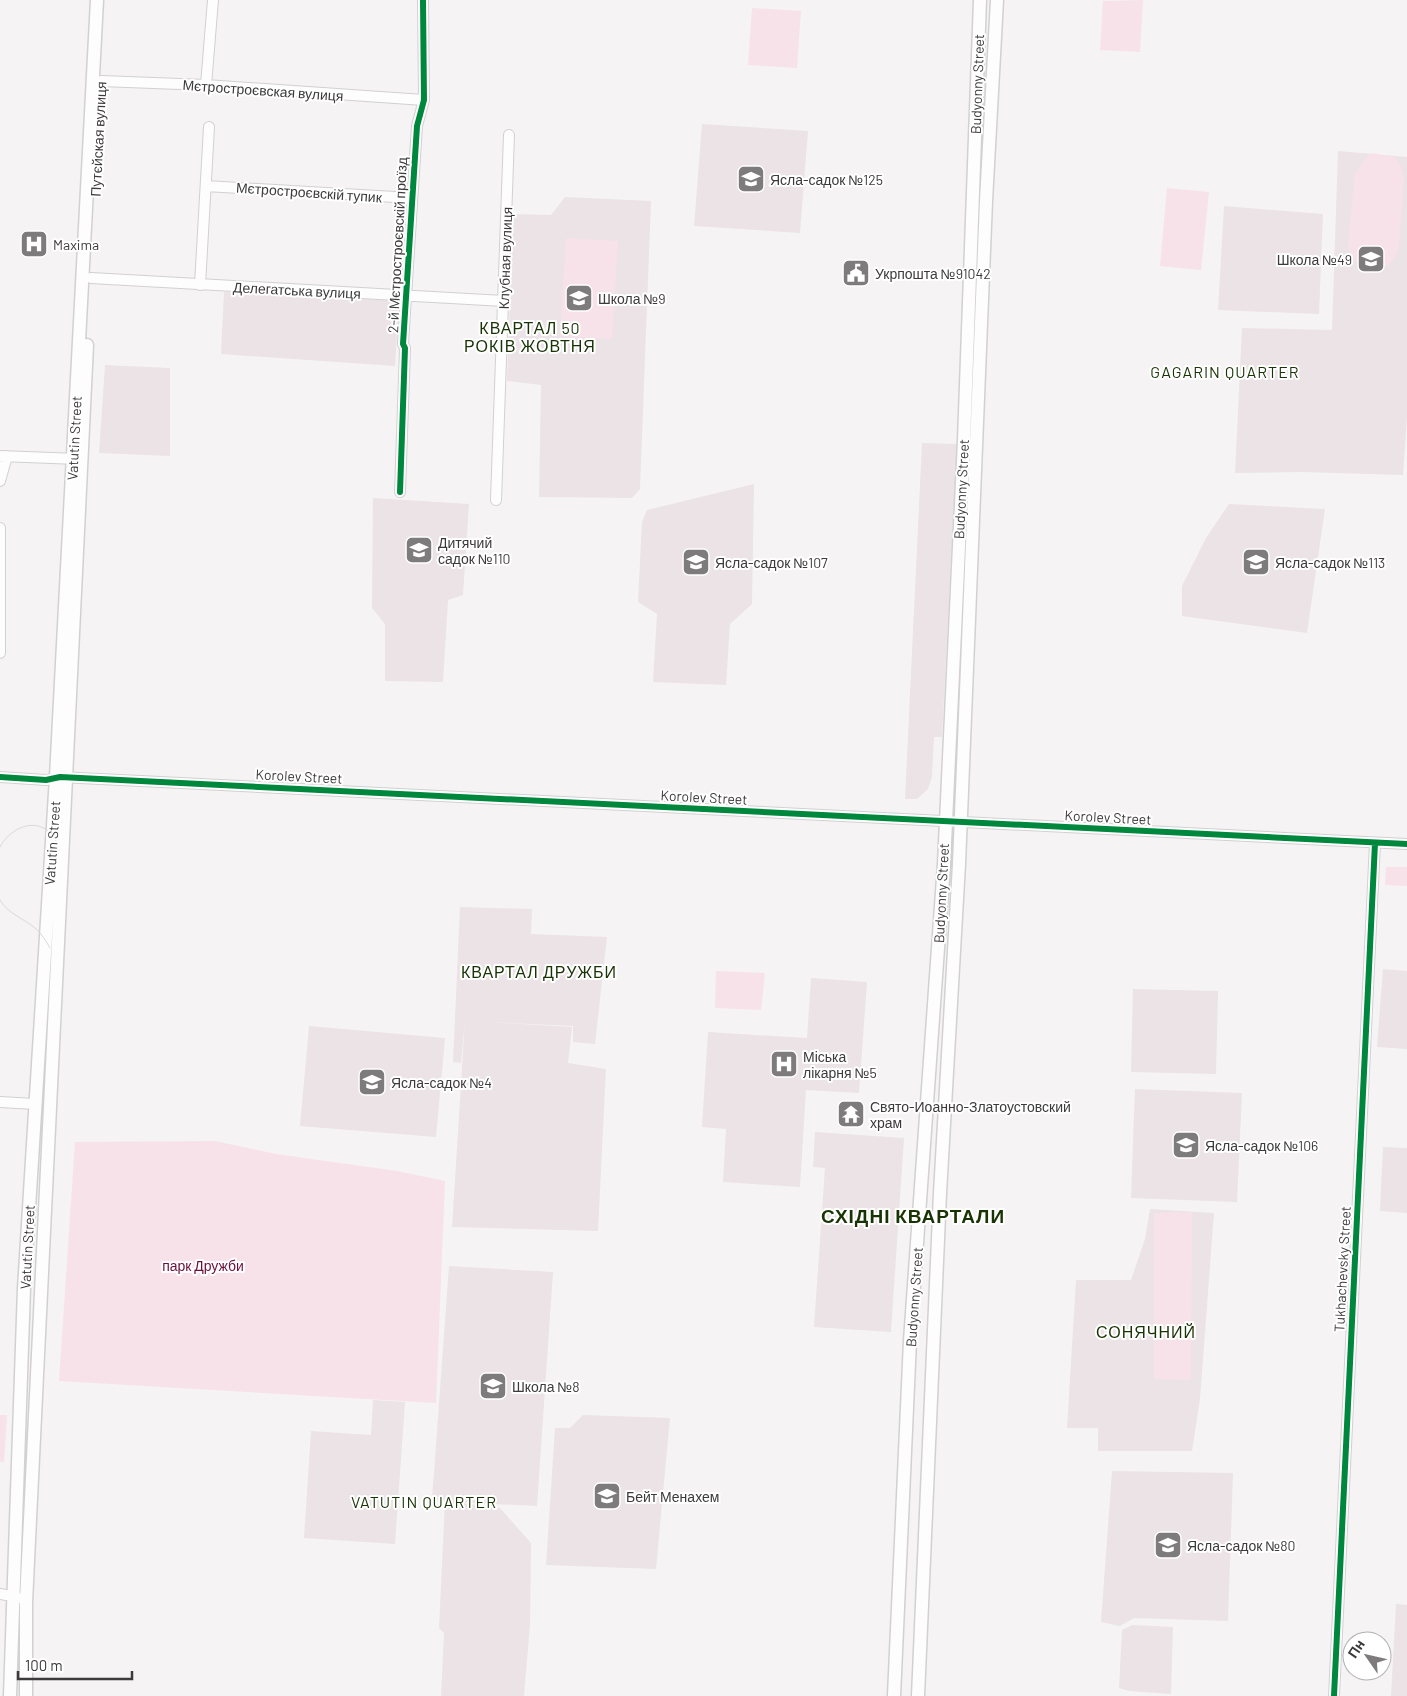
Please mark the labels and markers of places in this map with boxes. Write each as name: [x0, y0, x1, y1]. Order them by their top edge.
school or university icon: Ясла-садок №125: [736, 164, 766, 194]
place label: Ясла-садок №125: [770, 171, 883, 188]
hospital icon: Maxima: [19, 229, 49, 259]
place label: Maxima: [53, 236, 99, 253]
school or university icon: Школа №49: [1356, 244, 1386, 274]
place label: Школа №49: [1277, 251, 1352, 268]
public building icon: Укрпошта №91042: [841, 258, 871, 288]
place label: Укрпошта №91042: [875, 265, 991, 282]
school or university icon: Школа №9: [564, 283, 594, 313]
place label: Школа №9: [598, 290, 666, 307]
place label: Дитячий садок №110: [438, 534, 510, 567]
school or university icon: Дитячий садок №110: [404, 535, 434, 565]
school or university icon: Ясла-садок №107: [681, 547, 711, 577]
school or university icon: Ясла-садок №113: [1241, 547, 1271, 577]
place label: Ясла-садок №107: [715, 554, 828, 571]
place label: Ясла-садок №113: [1275, 554, 1385, 571]
place label: Міська лікарня №5: [803, 1048, 877, 1081]
hospital icon: Міська лікарня №5: [769, 1049, 799, 1079]
school or university icon: Ясла-садок №4: [357, 1067, 387, 1097]
place label: Ясла-садок №4: [391, 1074, 492, 1091]
place label: Свято-Иоанно-Златоустовский храм: [870, 1098, 1071, 1131]
temple icon: Свято-Иоанно-Златоустовский храм: [836, 1099, 866, 1129]
school or university icon: Ясла-садок №106: [1171, 1130, 1201, 1160]
place label: Ясла-садок №106: [1205, 1137, 1318, 1154]
school or university icon: Школа №8: [478, 1371, 508, 1401]
place label: Школа №8: [512, 1378, 580, 1395]
school or university icon: Бейт Менахем: [592, 1481, 622, 1511]
place label: Бейт Менахем: [626, 1488, 719, 1505]
school or university icon: Ясла-садок №80: [1153, 1530, 1183, 1560]
place label: Ясла-садок №80: [1187, 1537, 1295, 1554]

